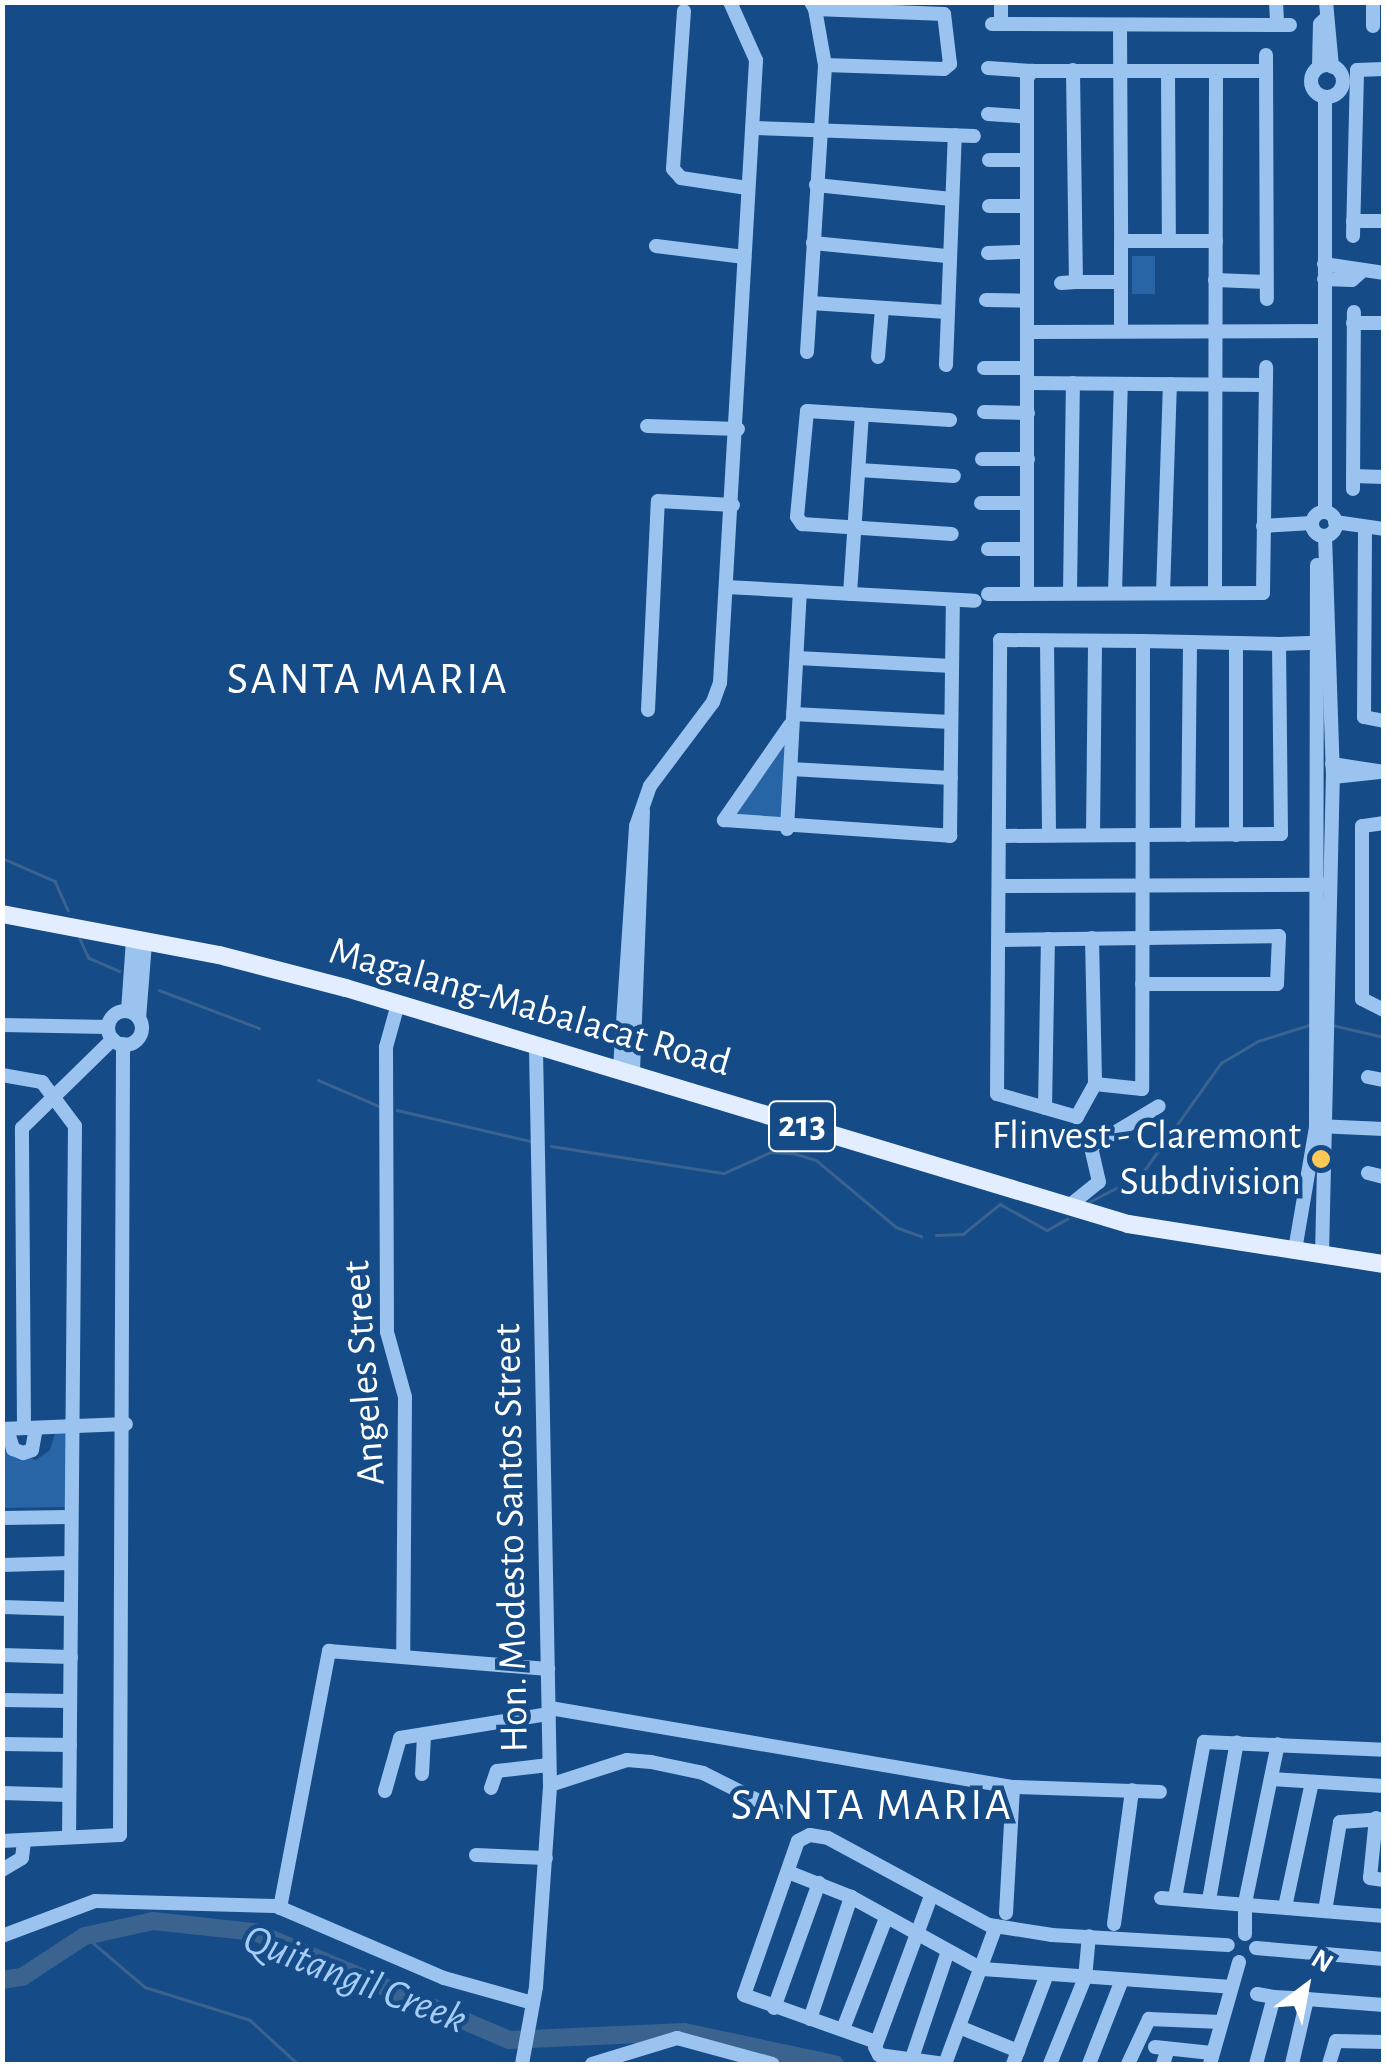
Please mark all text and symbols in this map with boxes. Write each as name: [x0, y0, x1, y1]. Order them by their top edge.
district label: SANTA MARIA: [227, 653, 509, 707]
street label: Magalang-Mabalacat Road: [324, 927, 736, 1087]
road number: 213: [767, 1093, 837, 1159]
place label: Flinvest - Claremont Subdivision: [992, 1112, 1301, 1206]
marker: Flinvest - Claremont Subdivision: [1310, 1148, 1332, 1170]
street label: Angeles Street: [332, 1259, 396, 1487]
street label: Hon. Modesto Santos Street: [483, 1323, 539, 1753]
district label: SANTA MARIA: [731, 1779, 1013, 1833]
water label: Quitangil Creek: [236, 1913, 474, 2045]
north arrow: [1256, 1937, 1356, 2037]
text: N: [1306, 1945, 1338, 1979]

